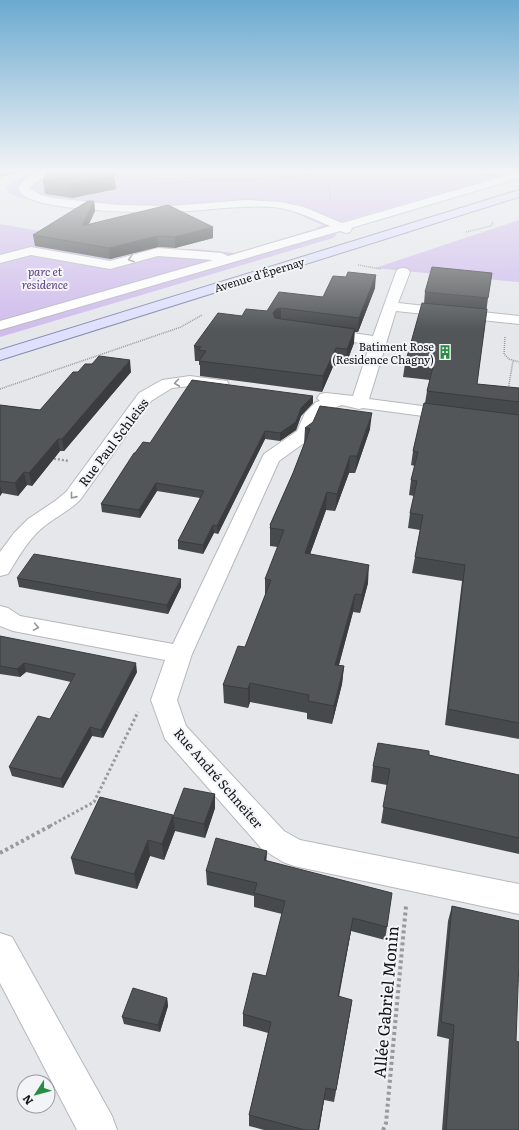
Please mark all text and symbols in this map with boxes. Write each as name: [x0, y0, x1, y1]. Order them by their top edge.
street label: Avenue d'Épernay: [212, 252, 307, 295]
one-way arrow: [128, 254, 135, 263]
park label: parc et residence: [22, 263, 68, 292]
place label: Batiment Rose (Residence Chagny): [332, 338, 434, 367]
building icon: Batiment Rose (Residence Chagny): [437, 344, 453, 360]
one-way arrow: [174, 378, 180, 387]
street label: Rue Paul Schleiss: [74, 394, 153, 490]
one-way arrow: [70, 491, 77, 498]
one-way arrow: [33, 622, 39, 631]
street label: Rue André Schneiter: [170, 724, 268, 833]
street label: Allée Gabriel Monin: [366, 924, 404, 1079]
north arrow: [16, 1074, 56, 1114]
text: N: [18, 1092, 36, 1109]

